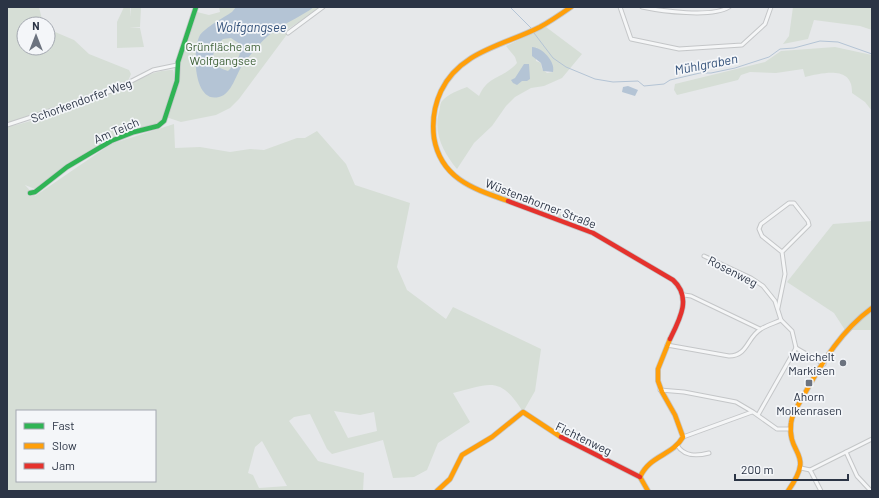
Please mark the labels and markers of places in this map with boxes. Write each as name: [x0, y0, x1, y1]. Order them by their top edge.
place label: Weichelt Markisen: [788, 349, 835, 377]
marker: Weichelt Markisen: [838, 358, 848, 368]
marker: Ahorn Molkenrasen: [804, 378, 814, 388]
place label: Ahorn Molkenrasen: [776, 389, 842, 417]

